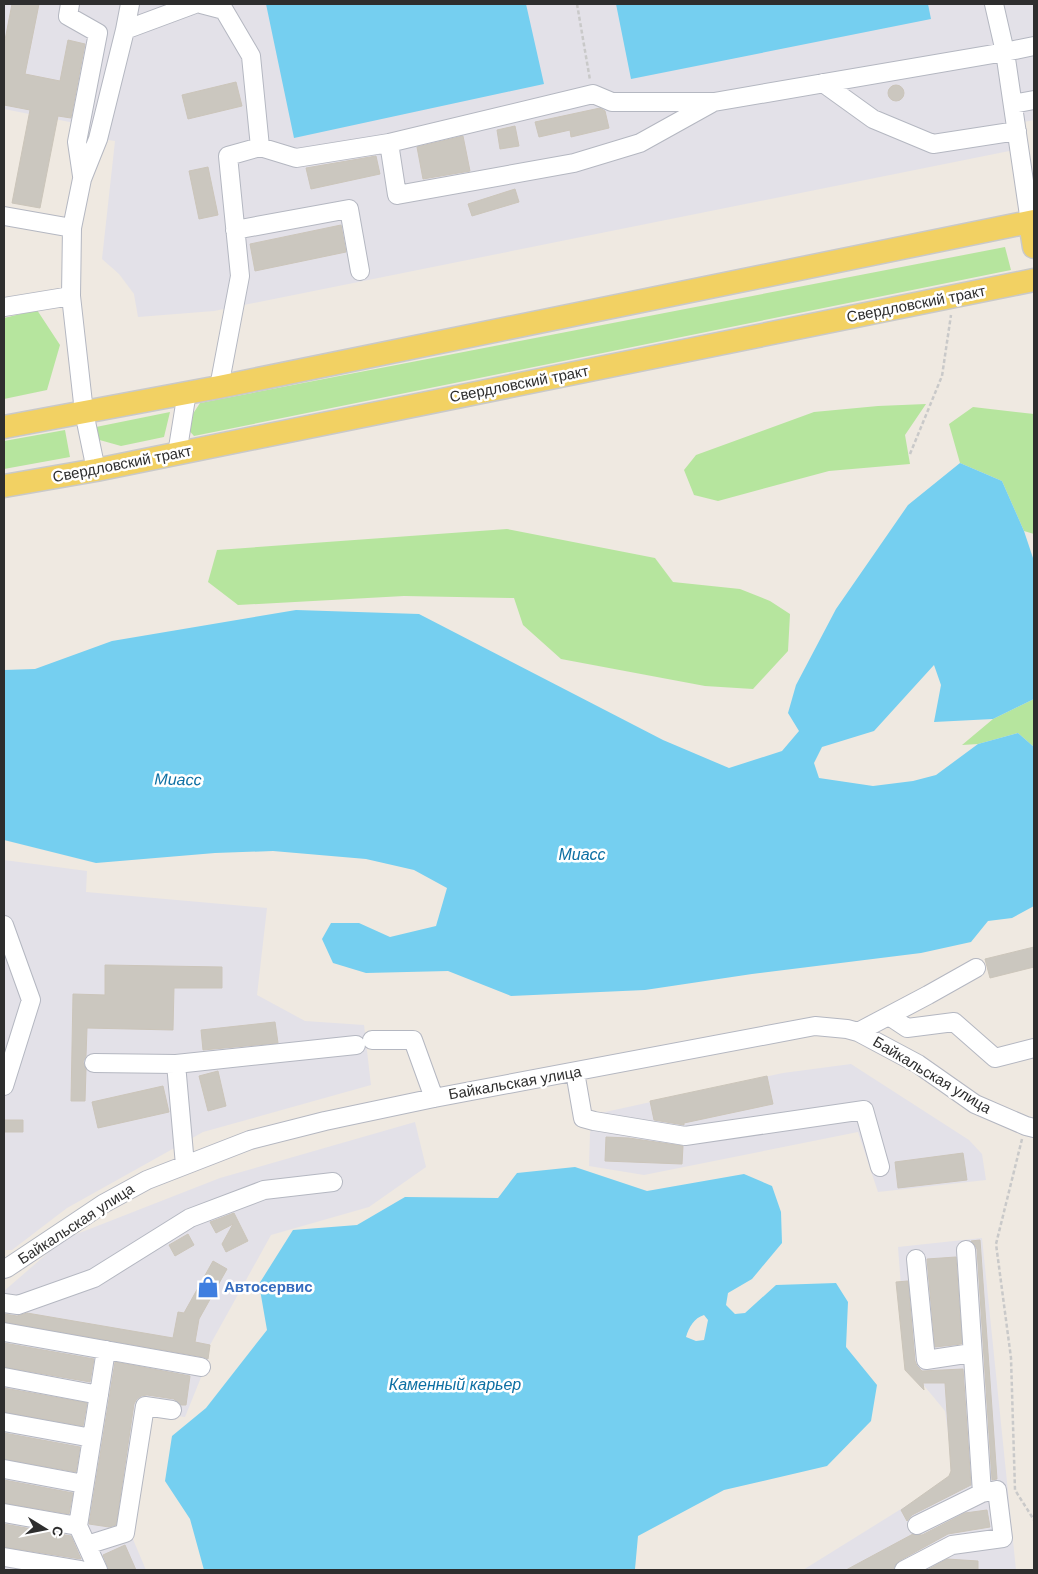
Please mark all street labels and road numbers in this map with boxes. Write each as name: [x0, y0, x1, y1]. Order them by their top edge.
street label: Свердловский тракт: [845, 282, 987, 325]
street label: Свердловский тракт: [448, 362, 590, 405]
street label: Свердловский тракт: [51, 442, 193, 485]
street label: Байкальская улица: [870, 1033, 995, 1117]
street label: Байкальская улица: [447, 1062, 583, 1103]
street label: Байкальская улица: [15, 1179, 137, 1267]

